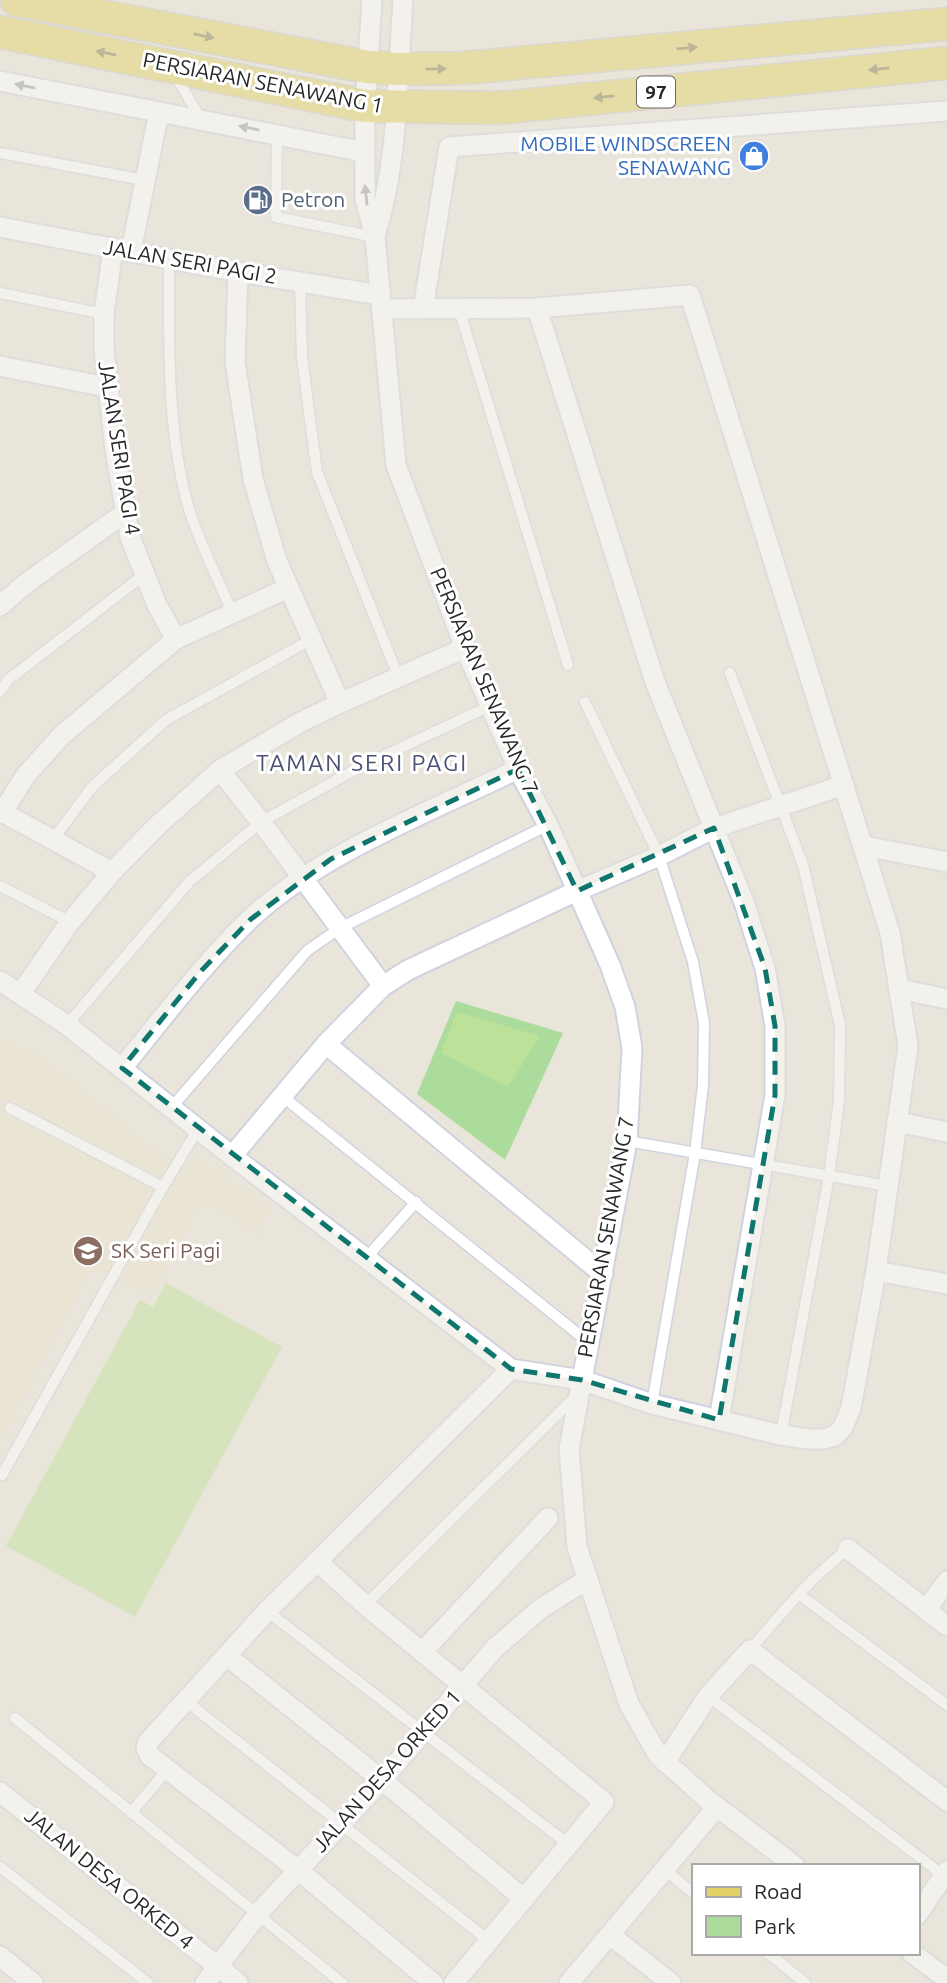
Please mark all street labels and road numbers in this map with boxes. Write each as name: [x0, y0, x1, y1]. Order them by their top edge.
street label: PERSIARAN SENAWANG 1: [141, 47, 385, 117]
road number: 97: [637, 76, 675, 108]
street label: JALAN SERI PAGI 2: [102, 234, 279, 288]
street label: JALAN SERI PAGI 4: [94, 359, 146, 537]
street label: PERSIARAN SENAWANG 7: [426, 564, 544, 798]
street label: PERSIARAN SENAWANG 7: [572, 1114, 638, 1359]
street label: JALAN DESA ORKED 1: [307, 1684, 466, 1856]
street label: JALAN DESA ORKED 4: [20, 1803, 199, 1954]

